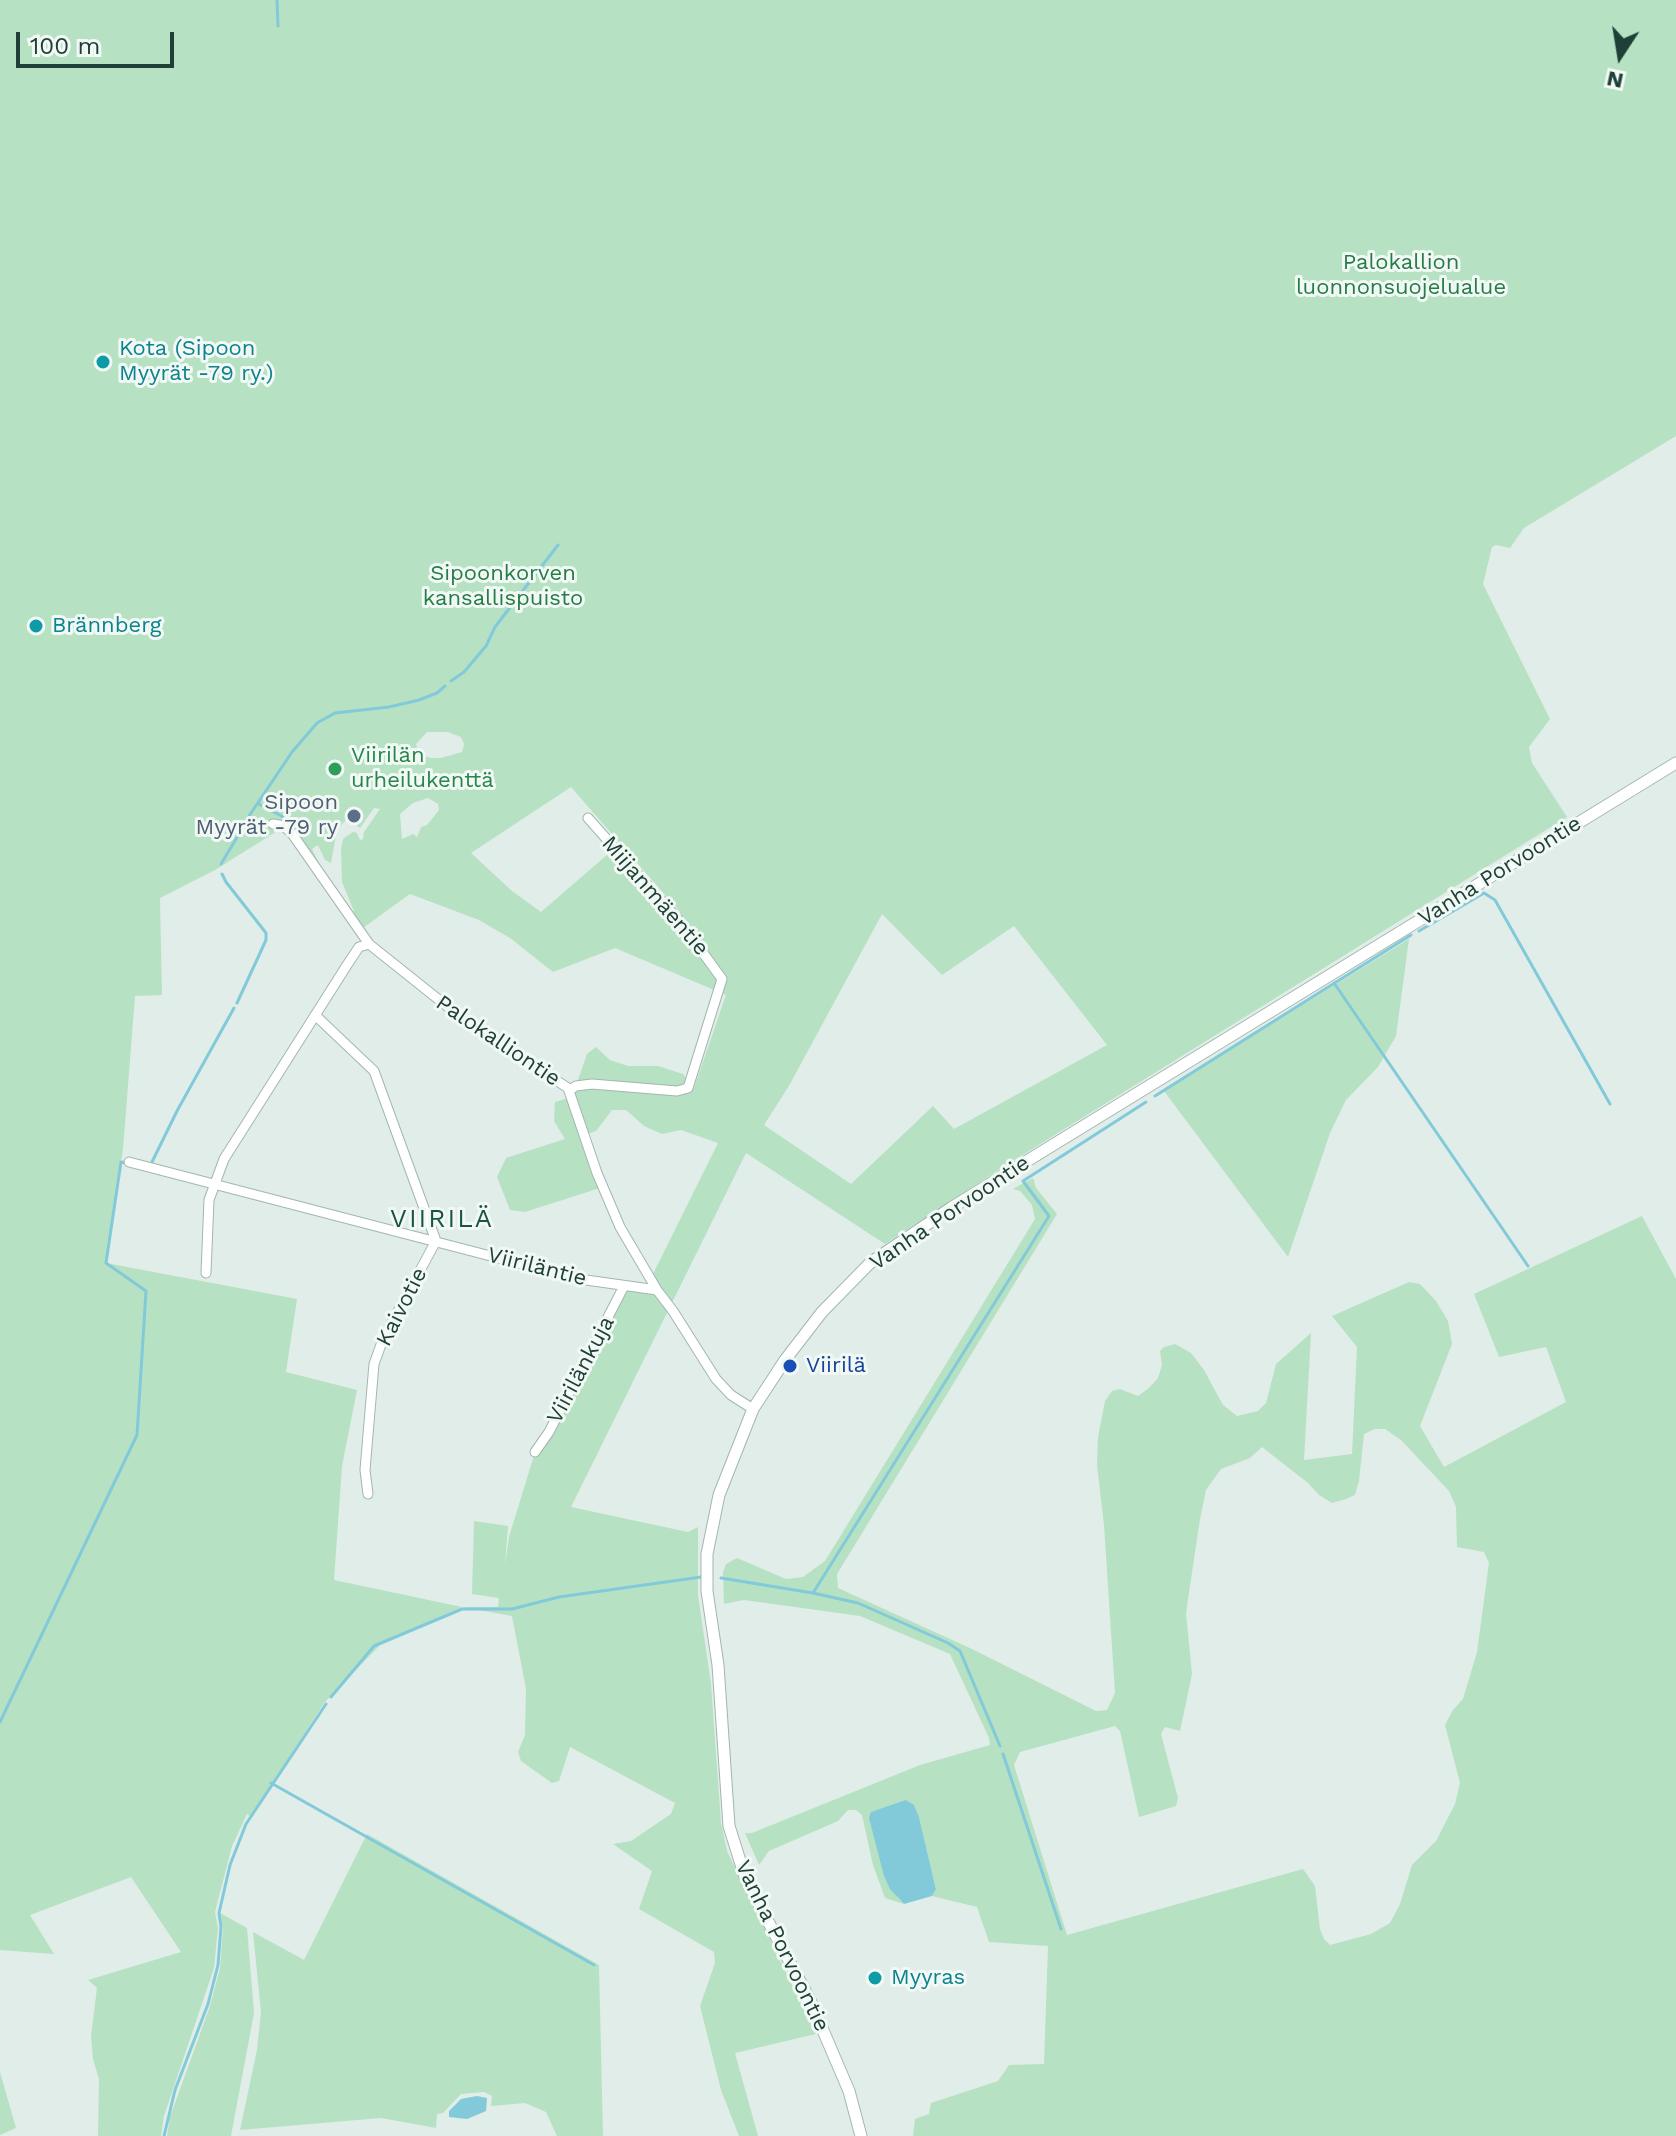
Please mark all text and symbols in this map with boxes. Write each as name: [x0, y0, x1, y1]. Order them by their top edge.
scale bar: [20, 16, 178, 66]
north arrow: [1580, 16, 1660, 96]
text: 100 m: [30, 32, 100, 60]
text: N: [1604, 66, 1625, 94]
park label: Palokallion luonnonsuojelualue: [1296, 250, 1506, 302]
place label: Kota (Sipoon Myyrät -79 ry.): [119, 336, 273, 388]
marker: Kota (Sipoon Myyrät -79 ry.): [94, 353, 112, 371]
park label: Sipoonkorven kansallispuisto: [423, 561, 583, 612]
place label: Brännberg: [52, 613, 161, 639]
marker: Brännberg: [27, 617, 45, 635]
place label: Viirilän urheilukenttä: [351, 743, 494, 794]
marker: Viirilän urheilukenttä: [326, 760, 344, 778]
place label: Sipoon Myyrät -79 ry: [195, 790, 338, 842]
marker: Sipoon Myyrät -79 ry: [345, 807, 363, 825]
street label: Vanha Porvoontie: [1414, 810, 1586, 932]
street label: Miijanmäentie: [596, 831, 714, 961]
street label: Palokalliontie: [431, 990, 565, 1092]
street label: Vanha Porvoontie: [865, 1150, 1035, 1276]
district label: VIIRILÄ: [390, 1203, 494, 1235]
street label: Viiriläntie: [485, 1242, 589, 1292]
street label: Kaivotie: [371, 1263, 433, 1351]
street label: Viirilänkuja: [542, 1312, 620, 1428]
place label: Viirilä: [806, 1353, 866, 1379]
marker: Viirilä: [781, 1357, 799, 1375]
street label: Vanha Porvoontie: [729, 1856, 835, 2036]
place label: Myyras: [891, 1965, 965, 1991]
marker: Myyras: [866, 1969, 884, 1987]

